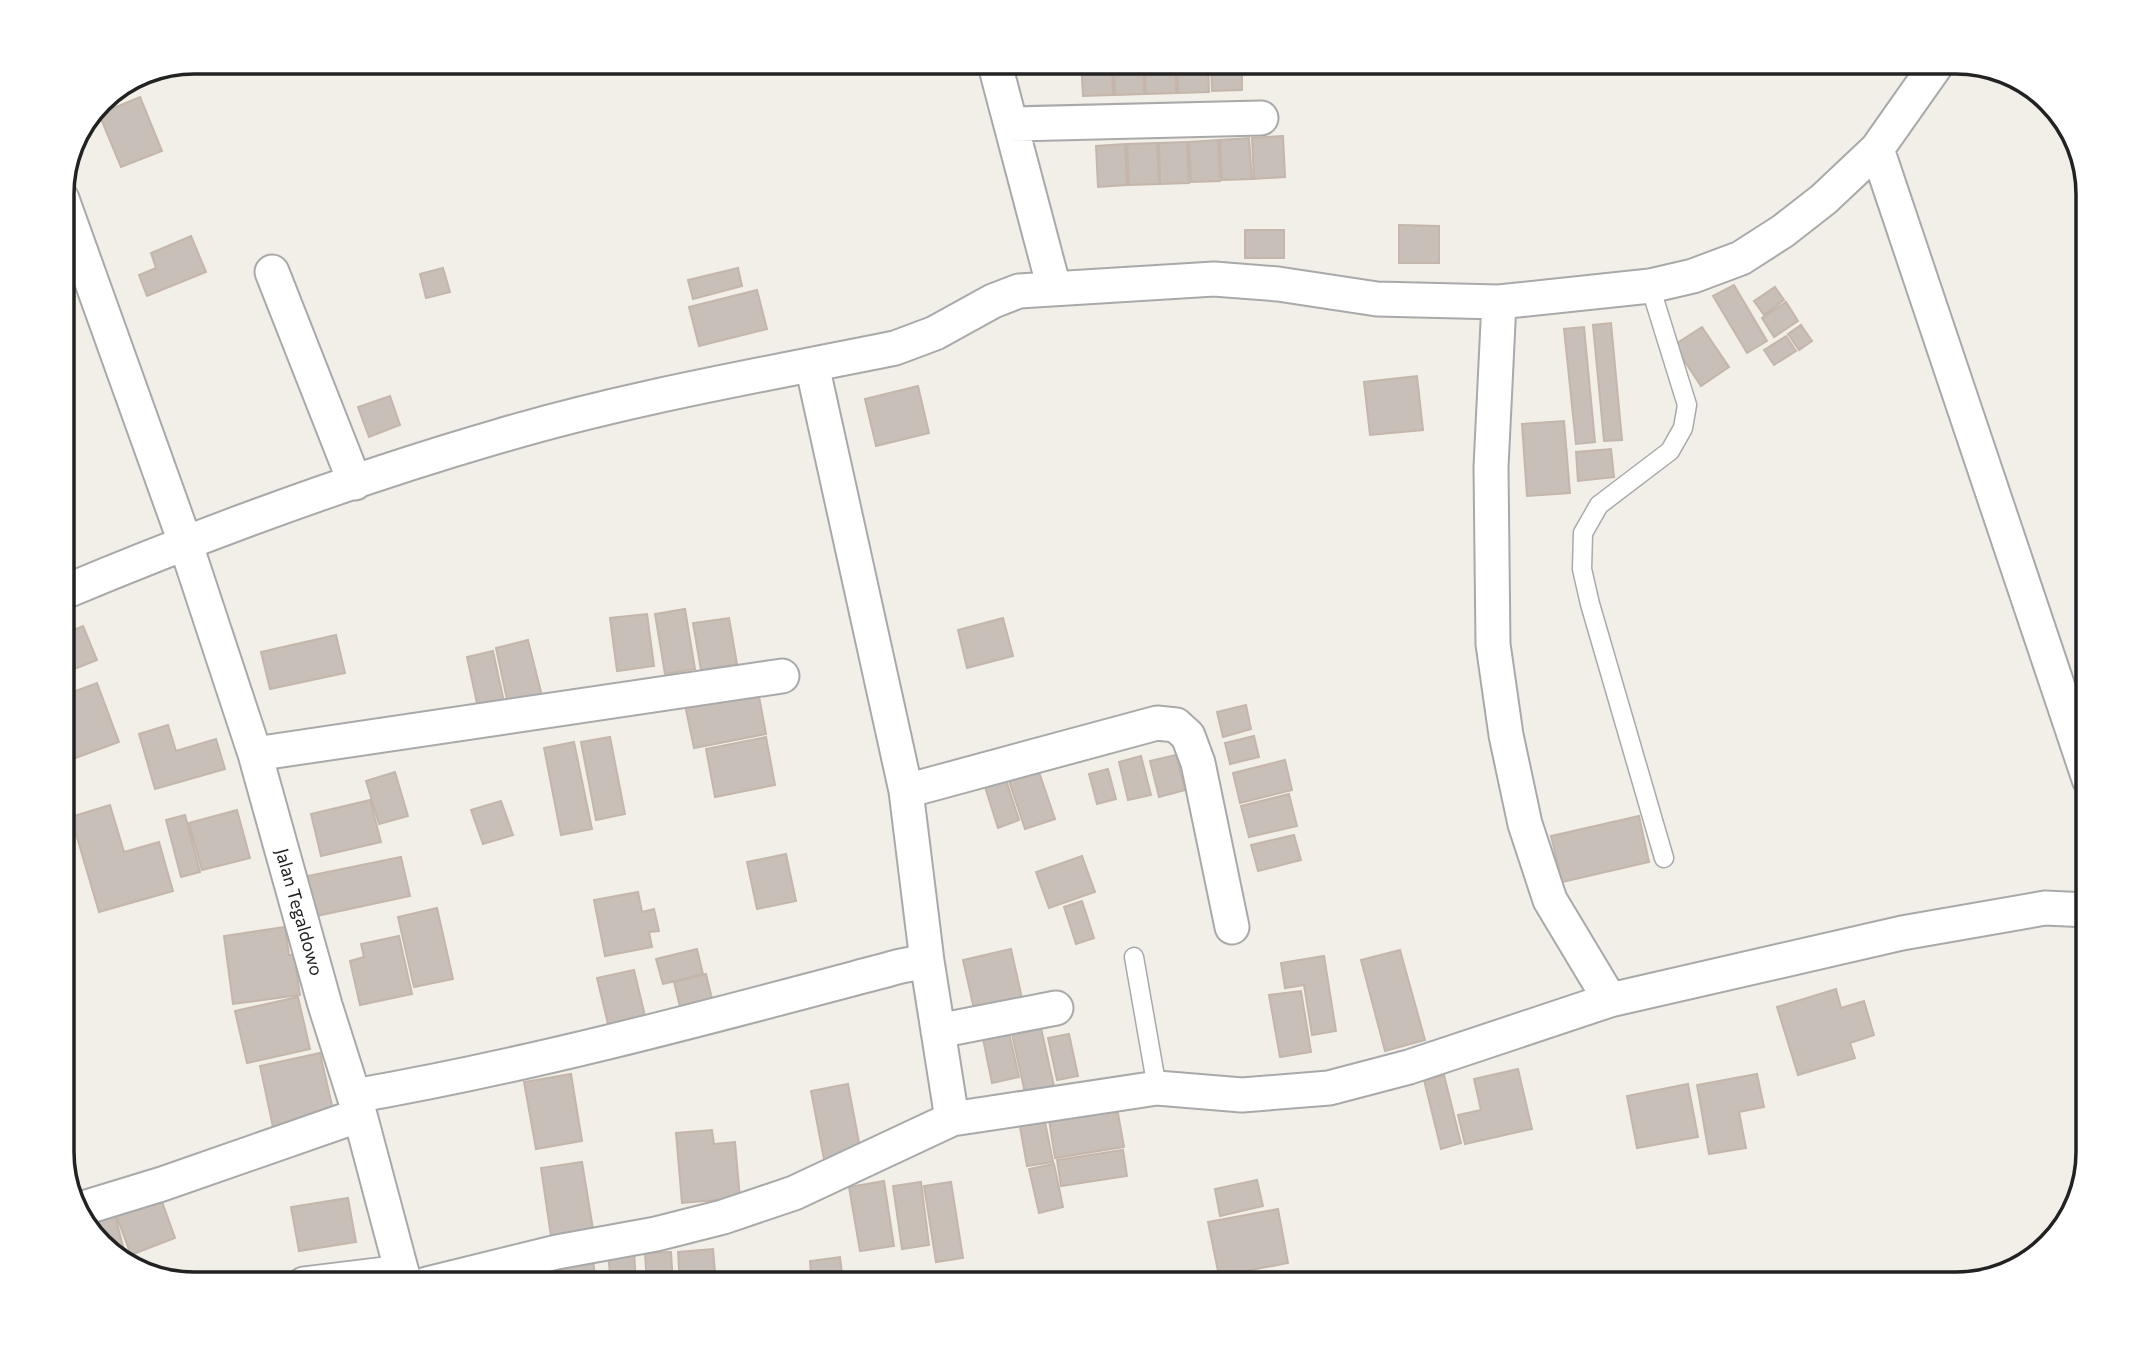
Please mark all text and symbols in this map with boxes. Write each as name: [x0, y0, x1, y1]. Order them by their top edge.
street label: Jalan Tegaldowo: [271, 846, 329, 978]

